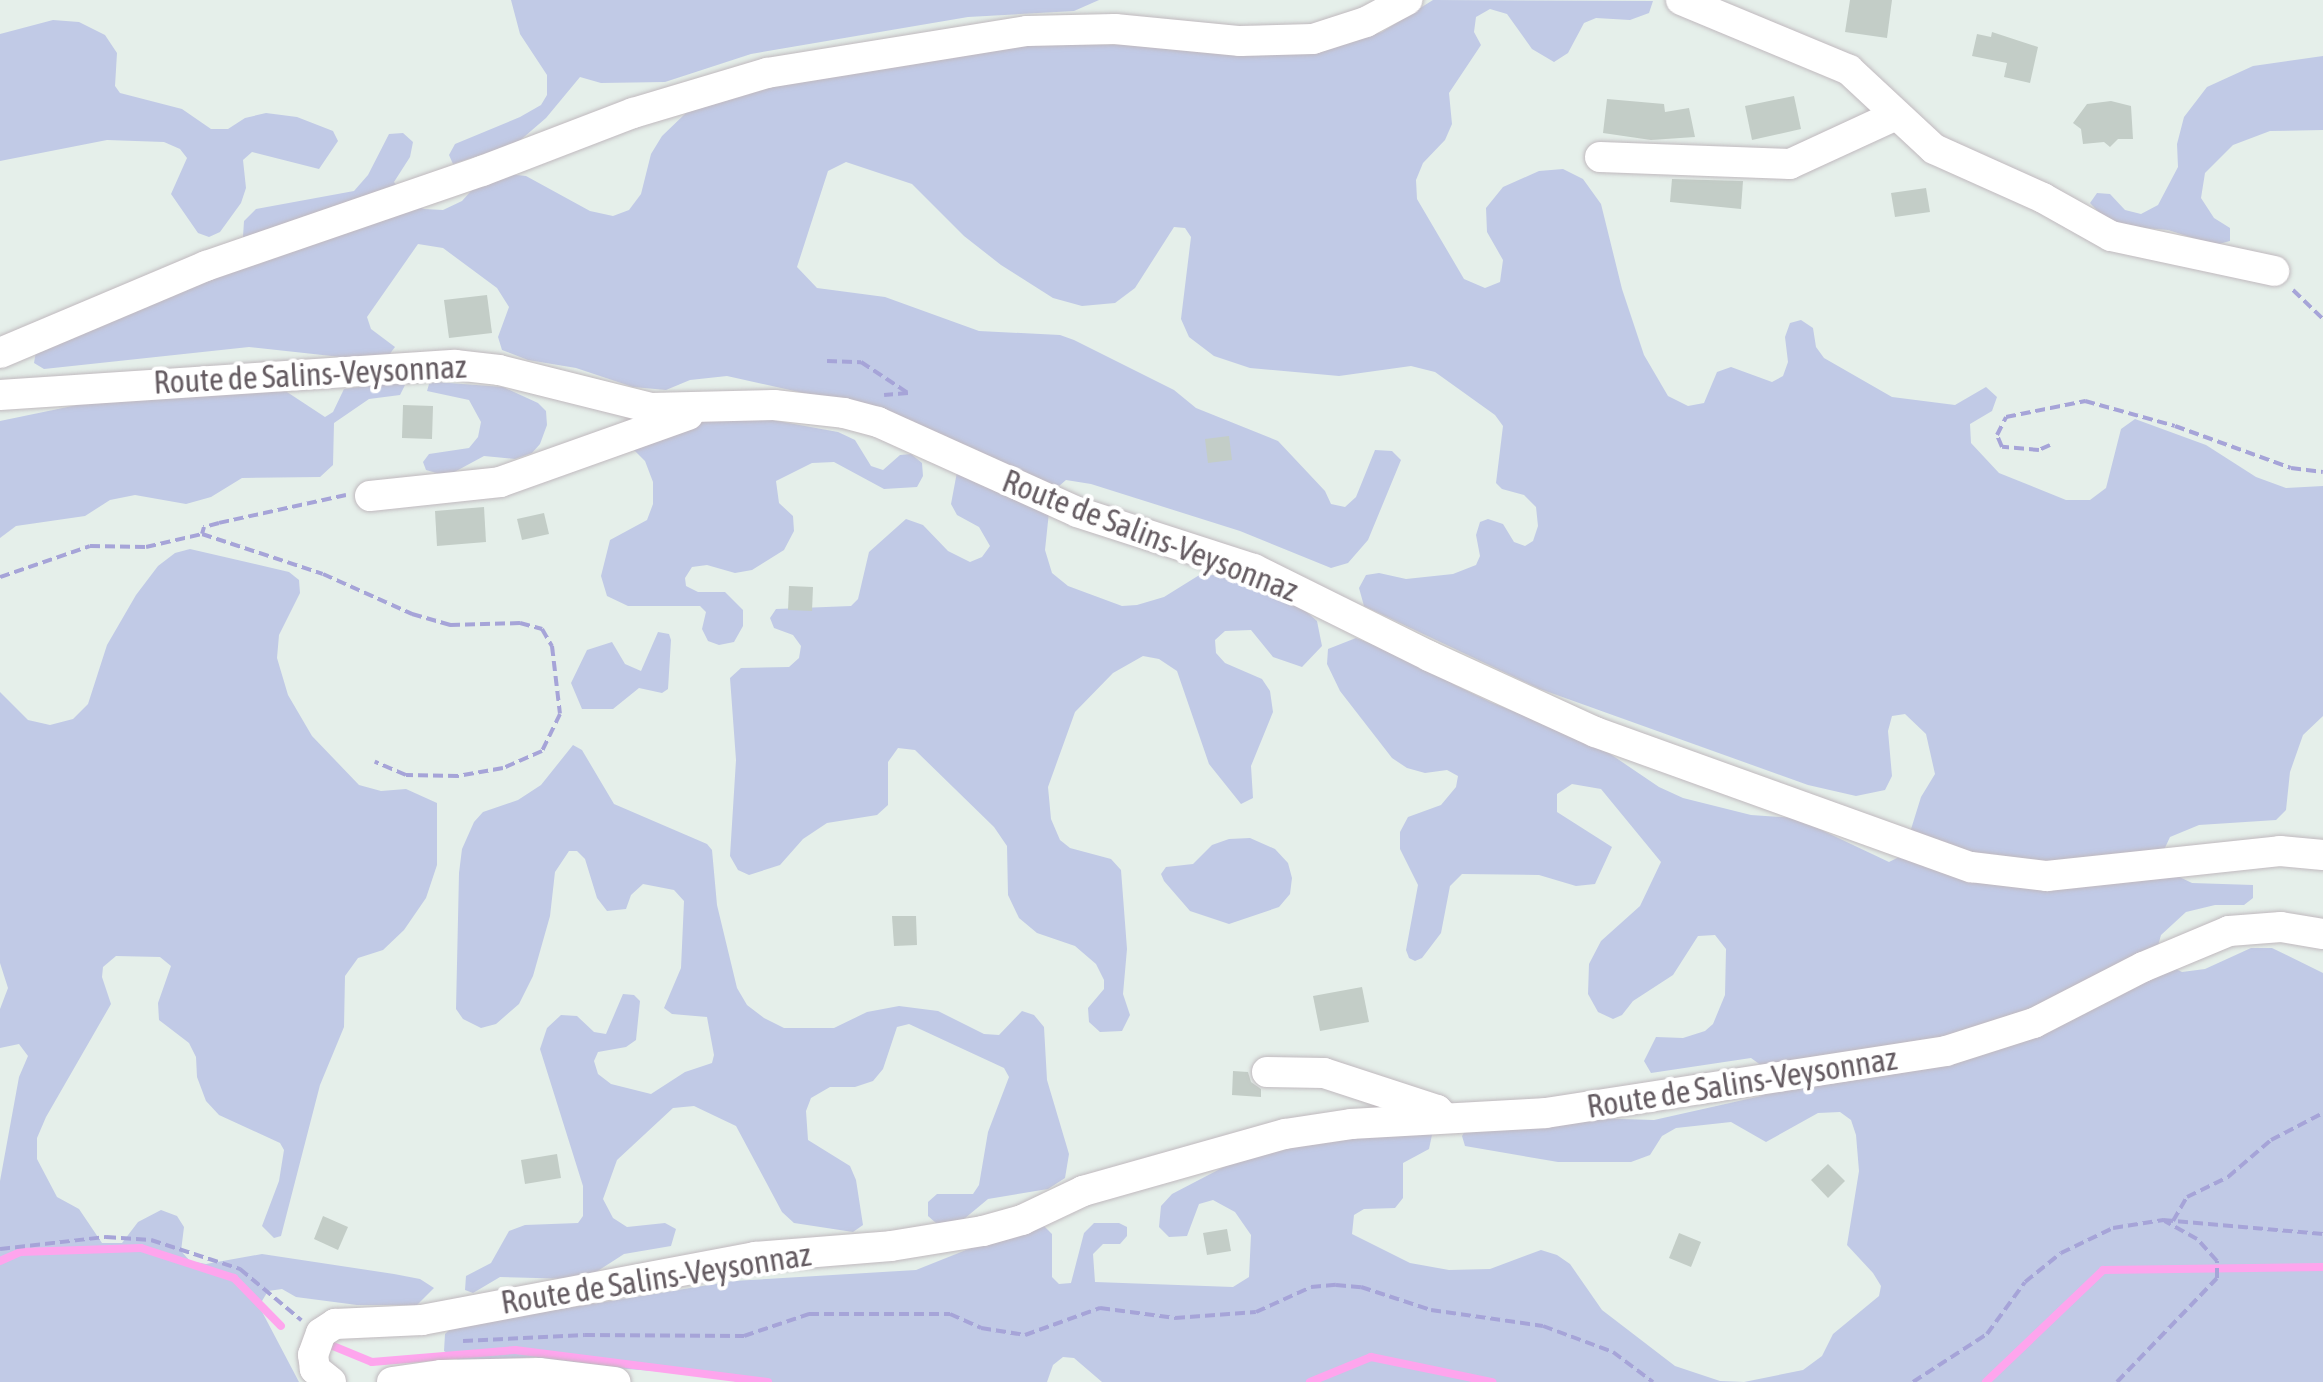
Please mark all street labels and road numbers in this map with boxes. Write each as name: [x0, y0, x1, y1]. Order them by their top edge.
street label: Route de Salins-Veysonnaz: [153, 348, 467, 402]
street label: Route de Salins-Veysonnaz: [997, 462, 1303, 610]
street label: Route de Salins-Veysonnaz: [1584, 1040, 1900, 1126]
street label: Route de Salins-Veysonnaz: [498, 1236, 814, 1322]

